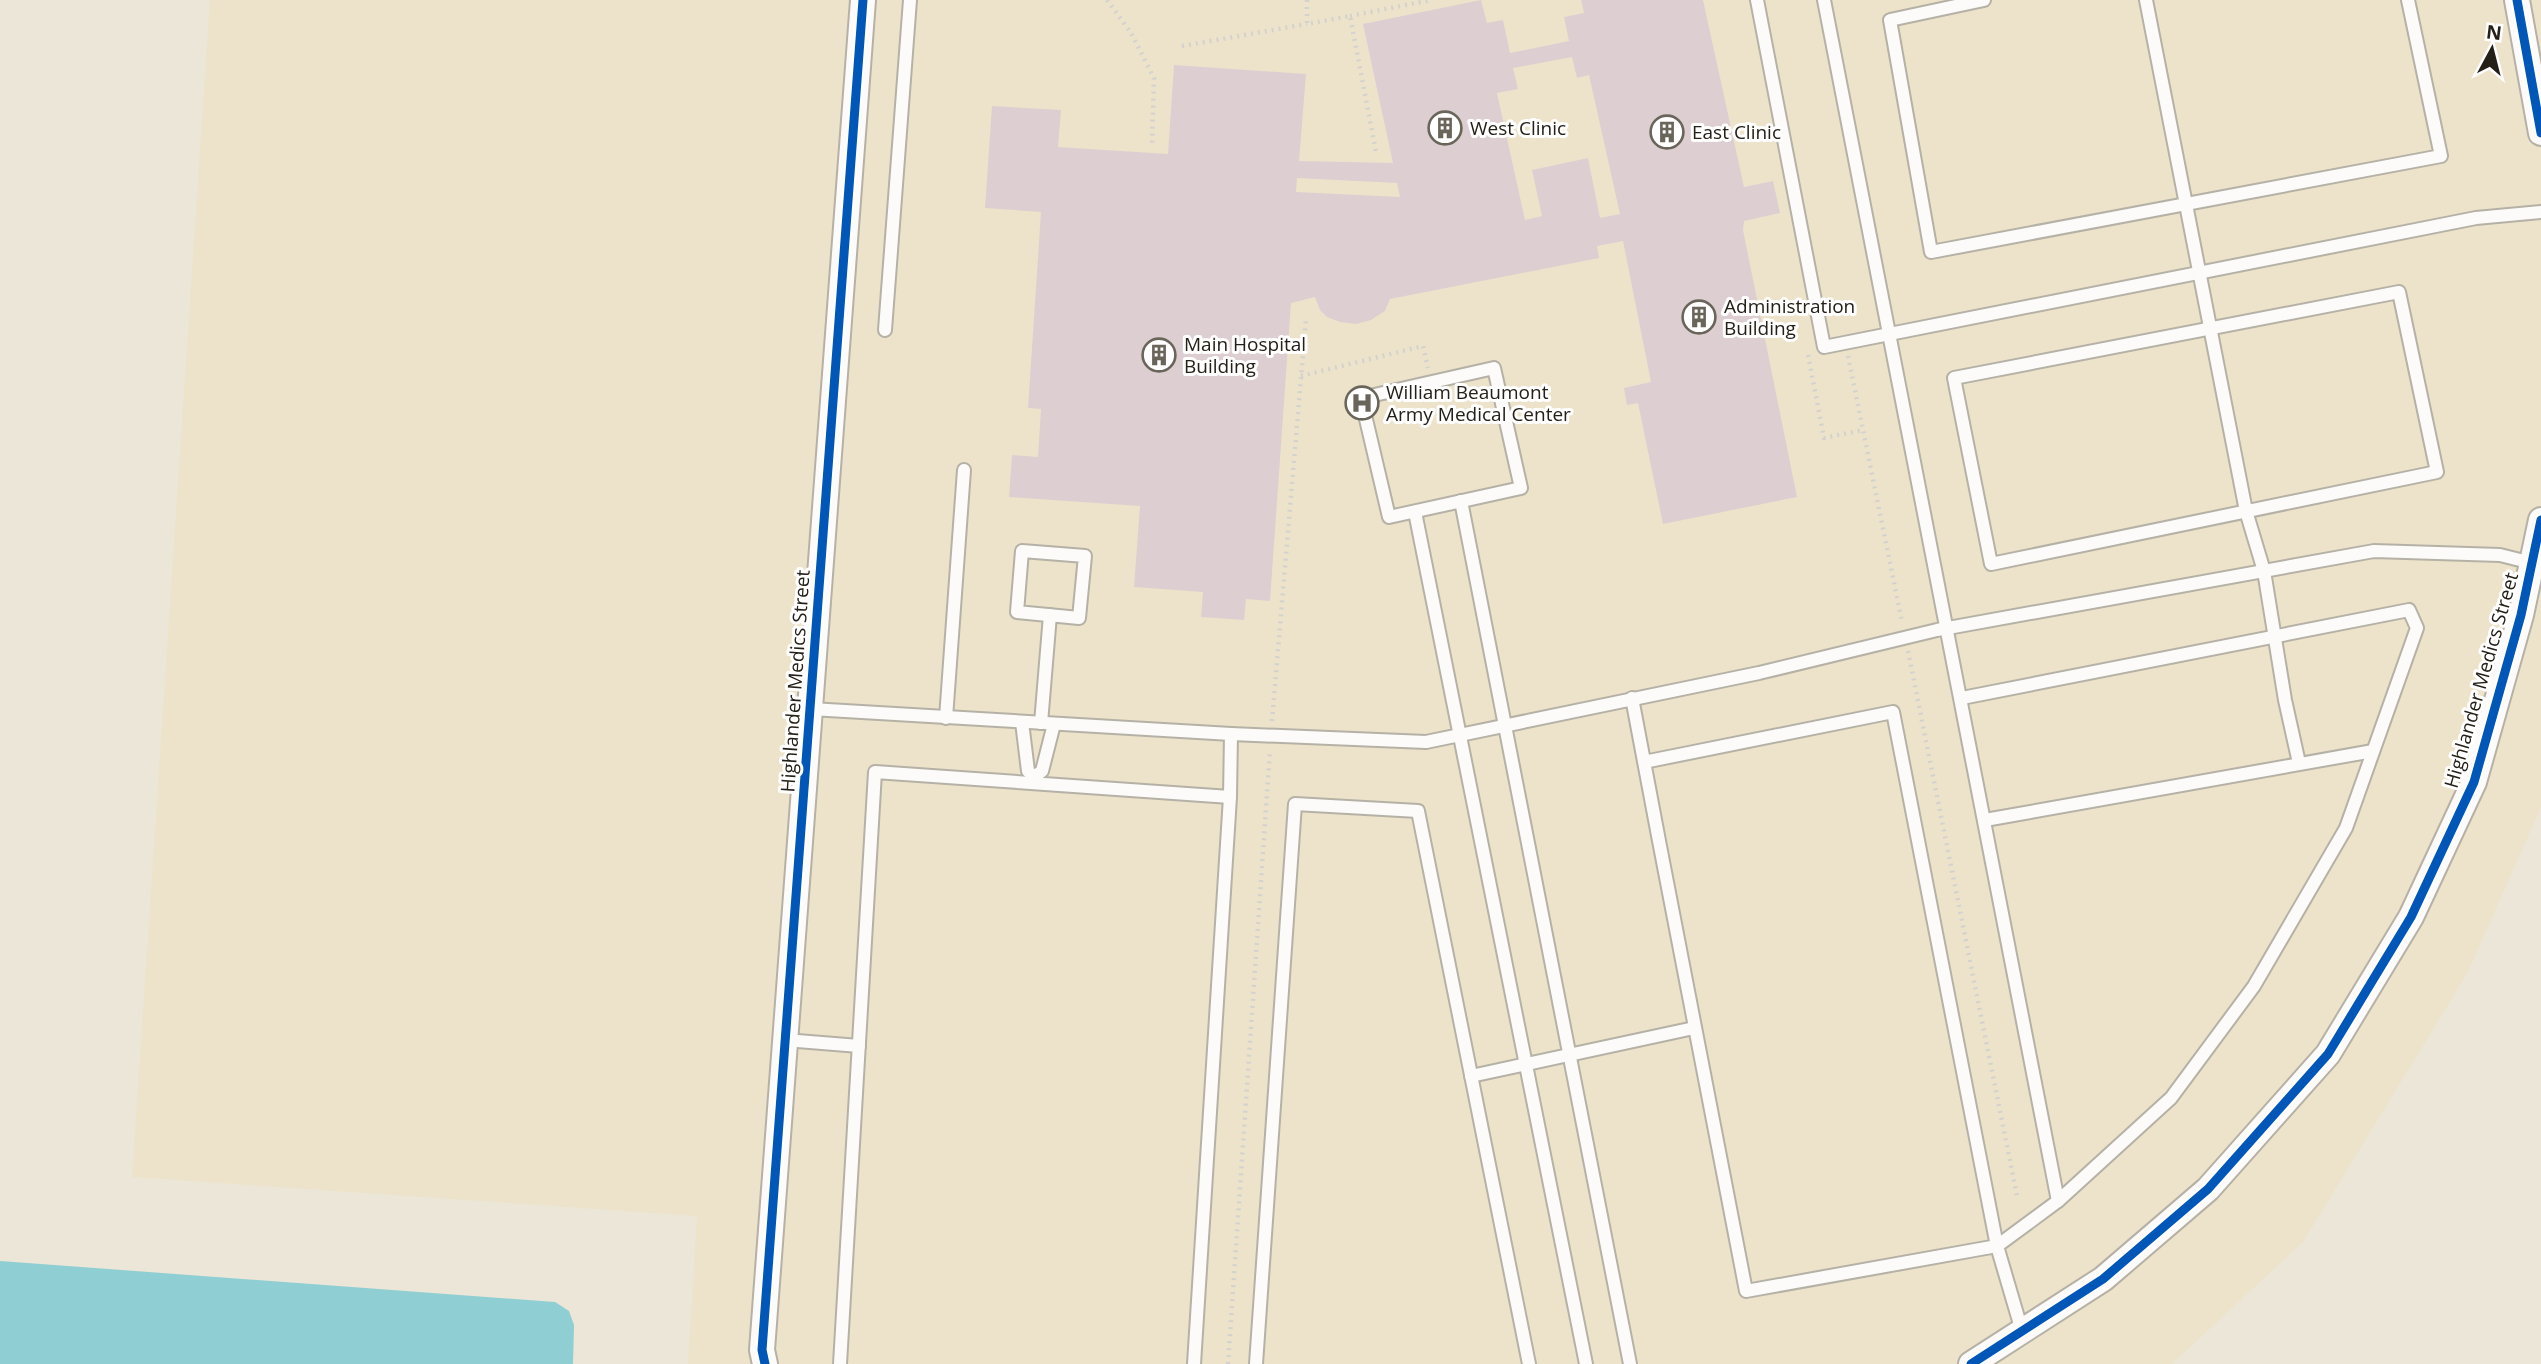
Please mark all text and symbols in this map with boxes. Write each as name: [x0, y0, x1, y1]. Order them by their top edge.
north arrow: [2457, 14, 2527, 84]
text: N: [2485, 18, 2503, 46]
building icon: West Clinic: [1426, 109, 1464, 147]
building icon: East Clinic: [1648, 113, 1686, 151]
place label: West Clinic: [1470, 115, 1566, 141]
place label: East Clinic: [1692, 119, 1781, 145]
place label: Administration Building: [1724, 293, 1855, 341]
building icon: Administration Building: [1680, 298, 1718, 336]
place label: Main Hospital Building: [1184, 331, 1306, 379]
building icon: Main Hospital Building: [1140, 336, 1178, 374]
place label: William Beaumont Army Medical Center: [1386, 379, 1571, 427]
hospital icon: William Beaumont Army Medical Center: [1343, 384, 1381, 422]
street label: Highlander Medics Street: [774, 569, 816, 793]
street label: Highlander Medics Street: [2438, 569, 2524, 791]

